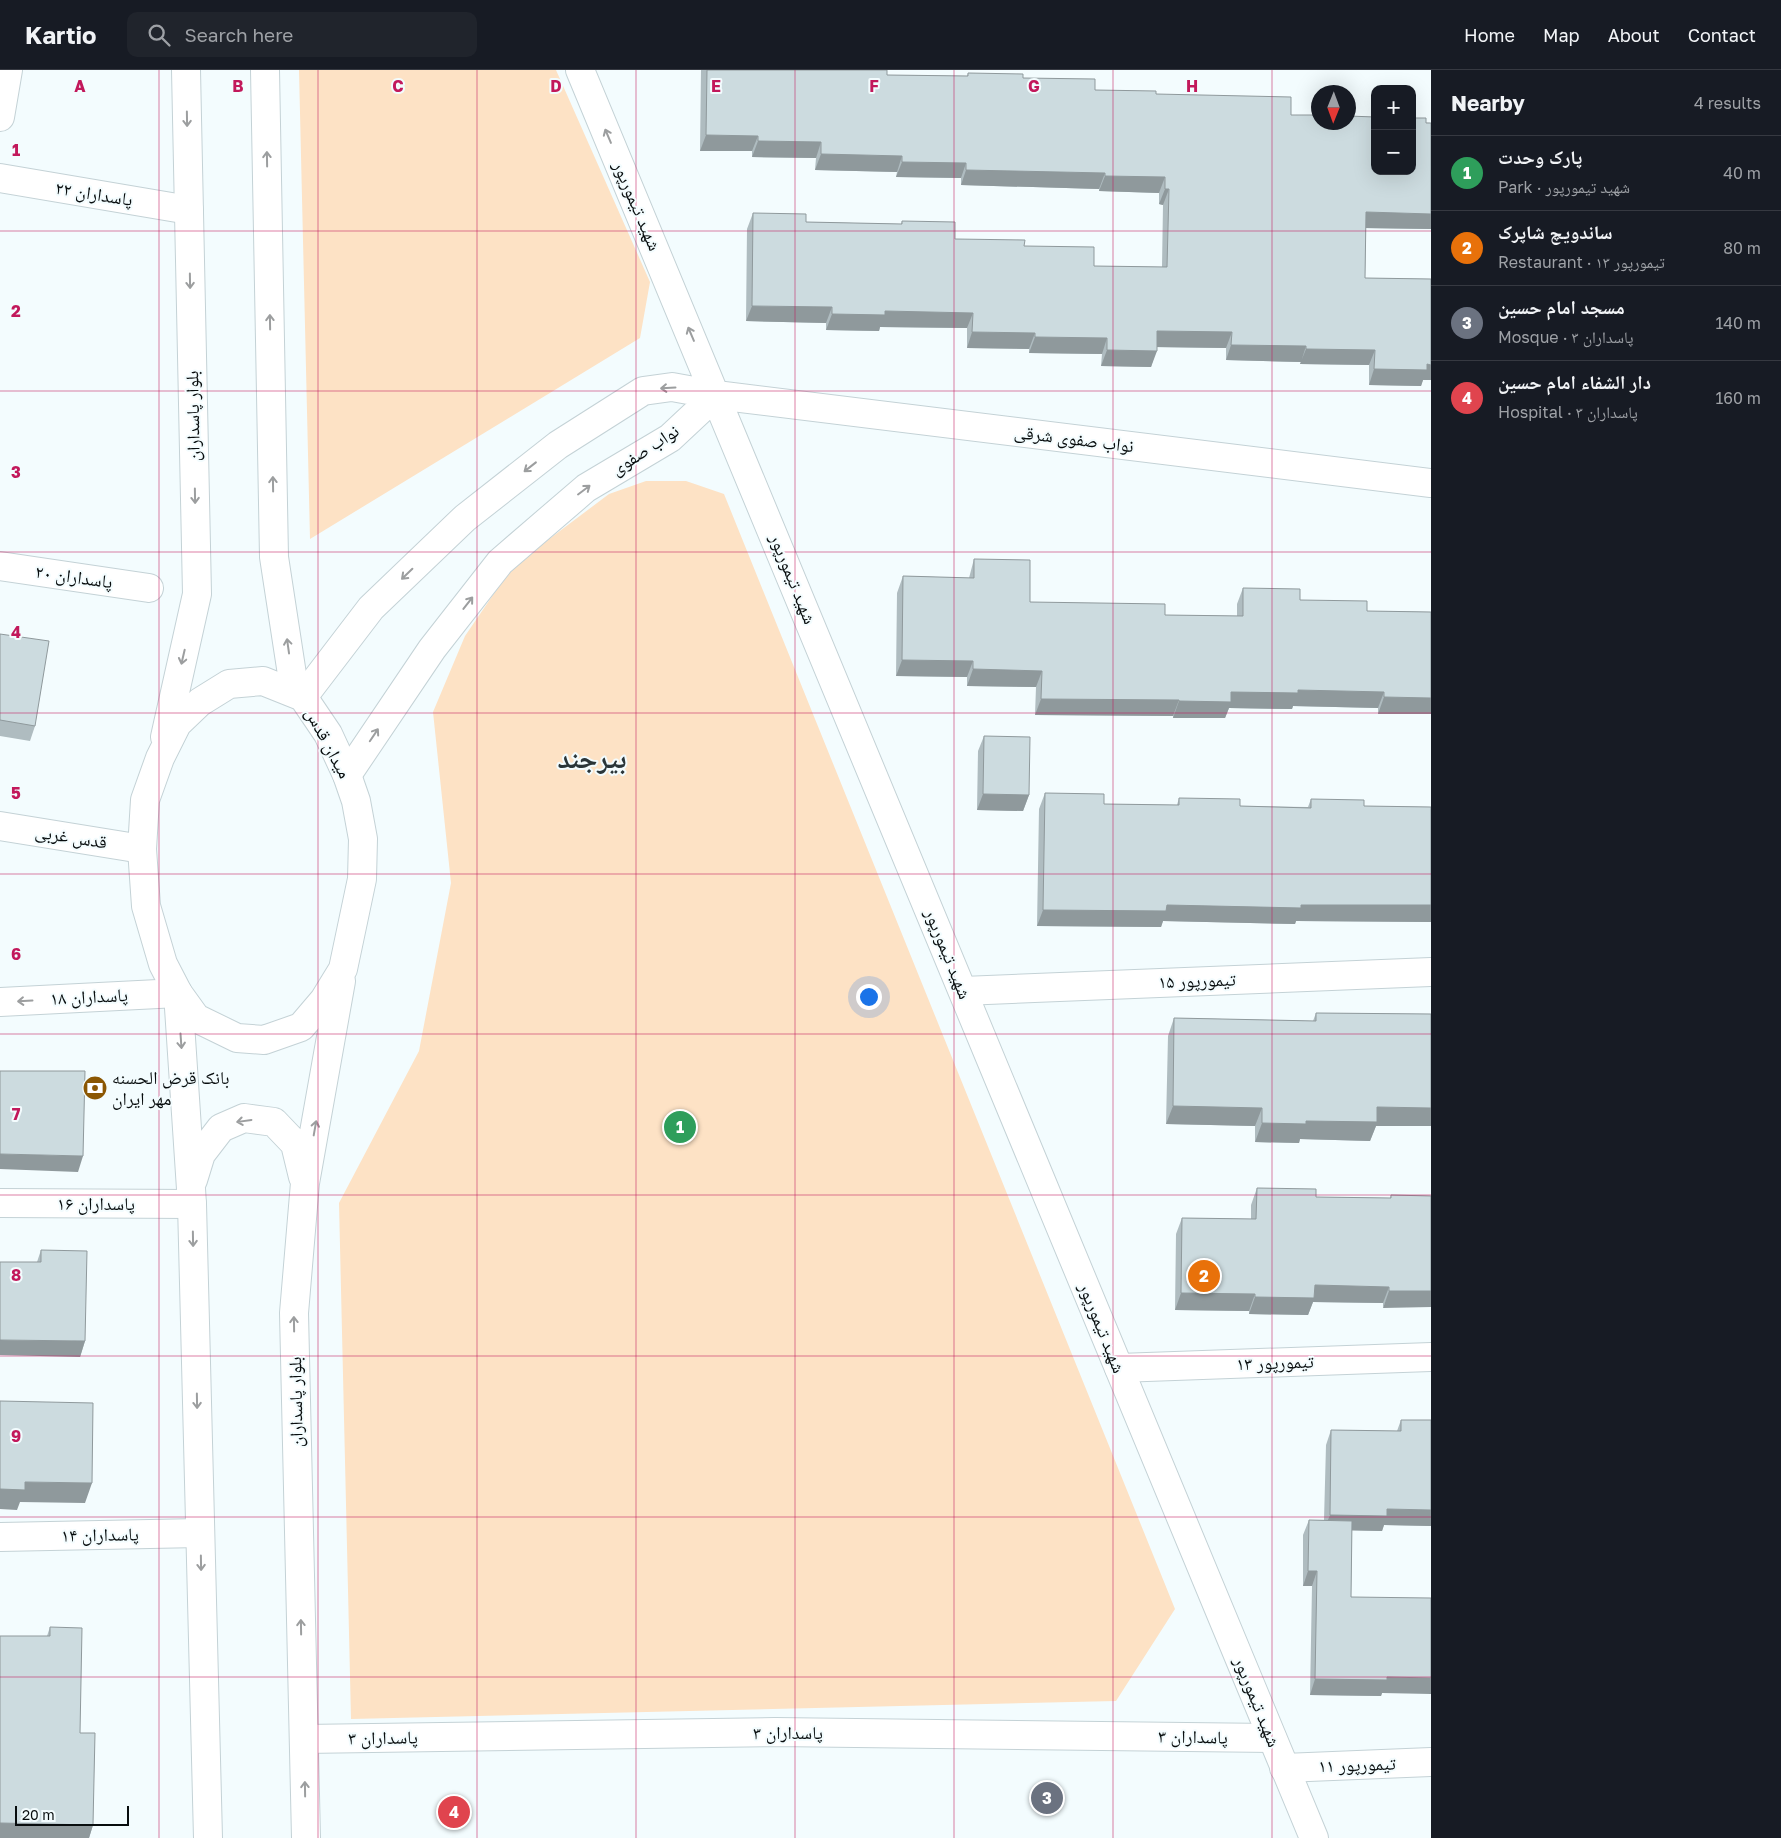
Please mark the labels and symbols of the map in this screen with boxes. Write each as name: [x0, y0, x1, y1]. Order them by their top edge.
text: A: [74, 76, 86, 96]
text: B: [232, 76, 244, 96]
text: C: [392, 76, 404, 96]
text: D: [550, 76, 562, 96]
text: E: [711, 76, 721, 96]
text: F: [869, 76, 879, 96]
text: G: [1028, 76, 1040, 96]
text: H: [1186, 76, 1198, 96]
north arrow: [1311, 85, 1356, 130]
one-way arrow: [182, 110, 192, 126]
one-way arrow: [602, 128, 611, 143]
text: 1: [12, 140, 20, 160]
one-way arrow: [262, 152, 272, 168]
street label: شهید تیمورپور: [608, 157, 667, 254]
street label: پاسداران ۲۲: [54, 176, 134, 211]
one-way arrow: [185, 272, 195, 289]
text: 2: [11, 301, 21, 321]
one-way arrow: [265, 314, 275, 330]
one-way arrow: [685, 327, 695, 342]
street label: بلوار پاسداران: [180, 370, 205, 462]
one-way arrow: [661, 384, 677, 393]
street label: نواب صفوی: [606, 419, 683, 480]
street label: نواب صفوی شرقی: [1013, 420, 1135, 457]
text: 3: [11, 462, 21, 482]
one-way arrow: [523, 462, 536, 473]
one-way arrow: [268, 477, 278, 493]
one-way arrow: [577, 484, 590, 495]
one-way arrow: [190, 488, 200, 504]
street label: شهید تیمورپور: [764, 529, 822, 627]
street label: پاسداران ۲۰: [34, 560, 114, 593]
one-way arrow: [401, 567, 413, 580]
one-way arrow: [463, 596, 474, 609]
text: 4: [11, 622, 21, 642]
one-way arrow: [282, 638, 292, 654]
one-way arrow: [178, 649, 187, 665]
street label: میدان قدس: [300, 703, 357, 782]
one-way arrow: [369, 728, 379, 742]
district label: بیرجند: [558, 741, 626, 775]
text: 5: [11, 783, 21, 803]
street label: قدس غربی: [33, 819, 109, 854]
street label: شهید تیمورپور: [919, 904, 977, 1002]
text: 6: [11, 944, 21, 964]
street label: تیمورپور ۱۵: [1158, 968, 1236, 993]
street label: پاسداران ۱۸: [50, 983, 128, 1010]
your location: [856, 984, 882, 1010]
one-way arrow: [17, 996, 33, 1005]
one-way arrow: [177, 1033, 186, 1049]
place label: بانک قرض الحسنه مهر ایران: [112, 1066, 229, 1110]
bank icon: بانک قرض الحسنه مهر ایران: [82, 1075, 108, 1101]
text: 7: [12, 1104, 21, 1124]
pin: 1: [664, 1108, 696, 1146]
one-way arrow: [236, 1116, 252, 1126]
one-way arrow: [310, 1121, 320, 1137]
street label: پاسداران ۱۶: [57, 1192, 135, 1215]
one-way arrow: [188, 1230, 198, 1246]
pin: 2: [1188, 1257, 1220, 1295]
text: 8: [11, 1265, 21, 1285]
street label: شهید تیمورپور: [1073, 1278, 1131, 1376]
one-way arrow: [290, 1317, 299, 1333]
street label: تیمورپور ۱۳: [1236, 1350, 1314, 1375]
street label: بلوار پاسداران: [283, 1356, 308, 1448]
one-way arrow: [192, 1392, 202, 1409]
text: 9: [11, 1426, 21, 1446]
street label: پاسداران ۱۴: [61, 1522, 139, 1547]
one-way arrow: [196, 1555, 206, 1571]
one-way arrow: [296, 1619, 306, 1636]
street label: شهید تیمورپور: [1228, 1652, 1286, 1750]
street label: پاسداران ۳: [753, 1721, 823, 1744]
street label: پاسداران ۳: [1158, 1724, 1228, 1749]
street label: پاسداران ۳: [348, 1725, 418, 1750]
street label: تیمورپور ۱۱: [1318, 1752, 1396, 1777]
pin: 3: [1031, 1779, 1063, 1817]
one-way arrow: [300, 1782, 310, 1798]
pin: 4: [438, 1793, 470, 1831]
scale bar: [15, 1803, 129, 1826]

